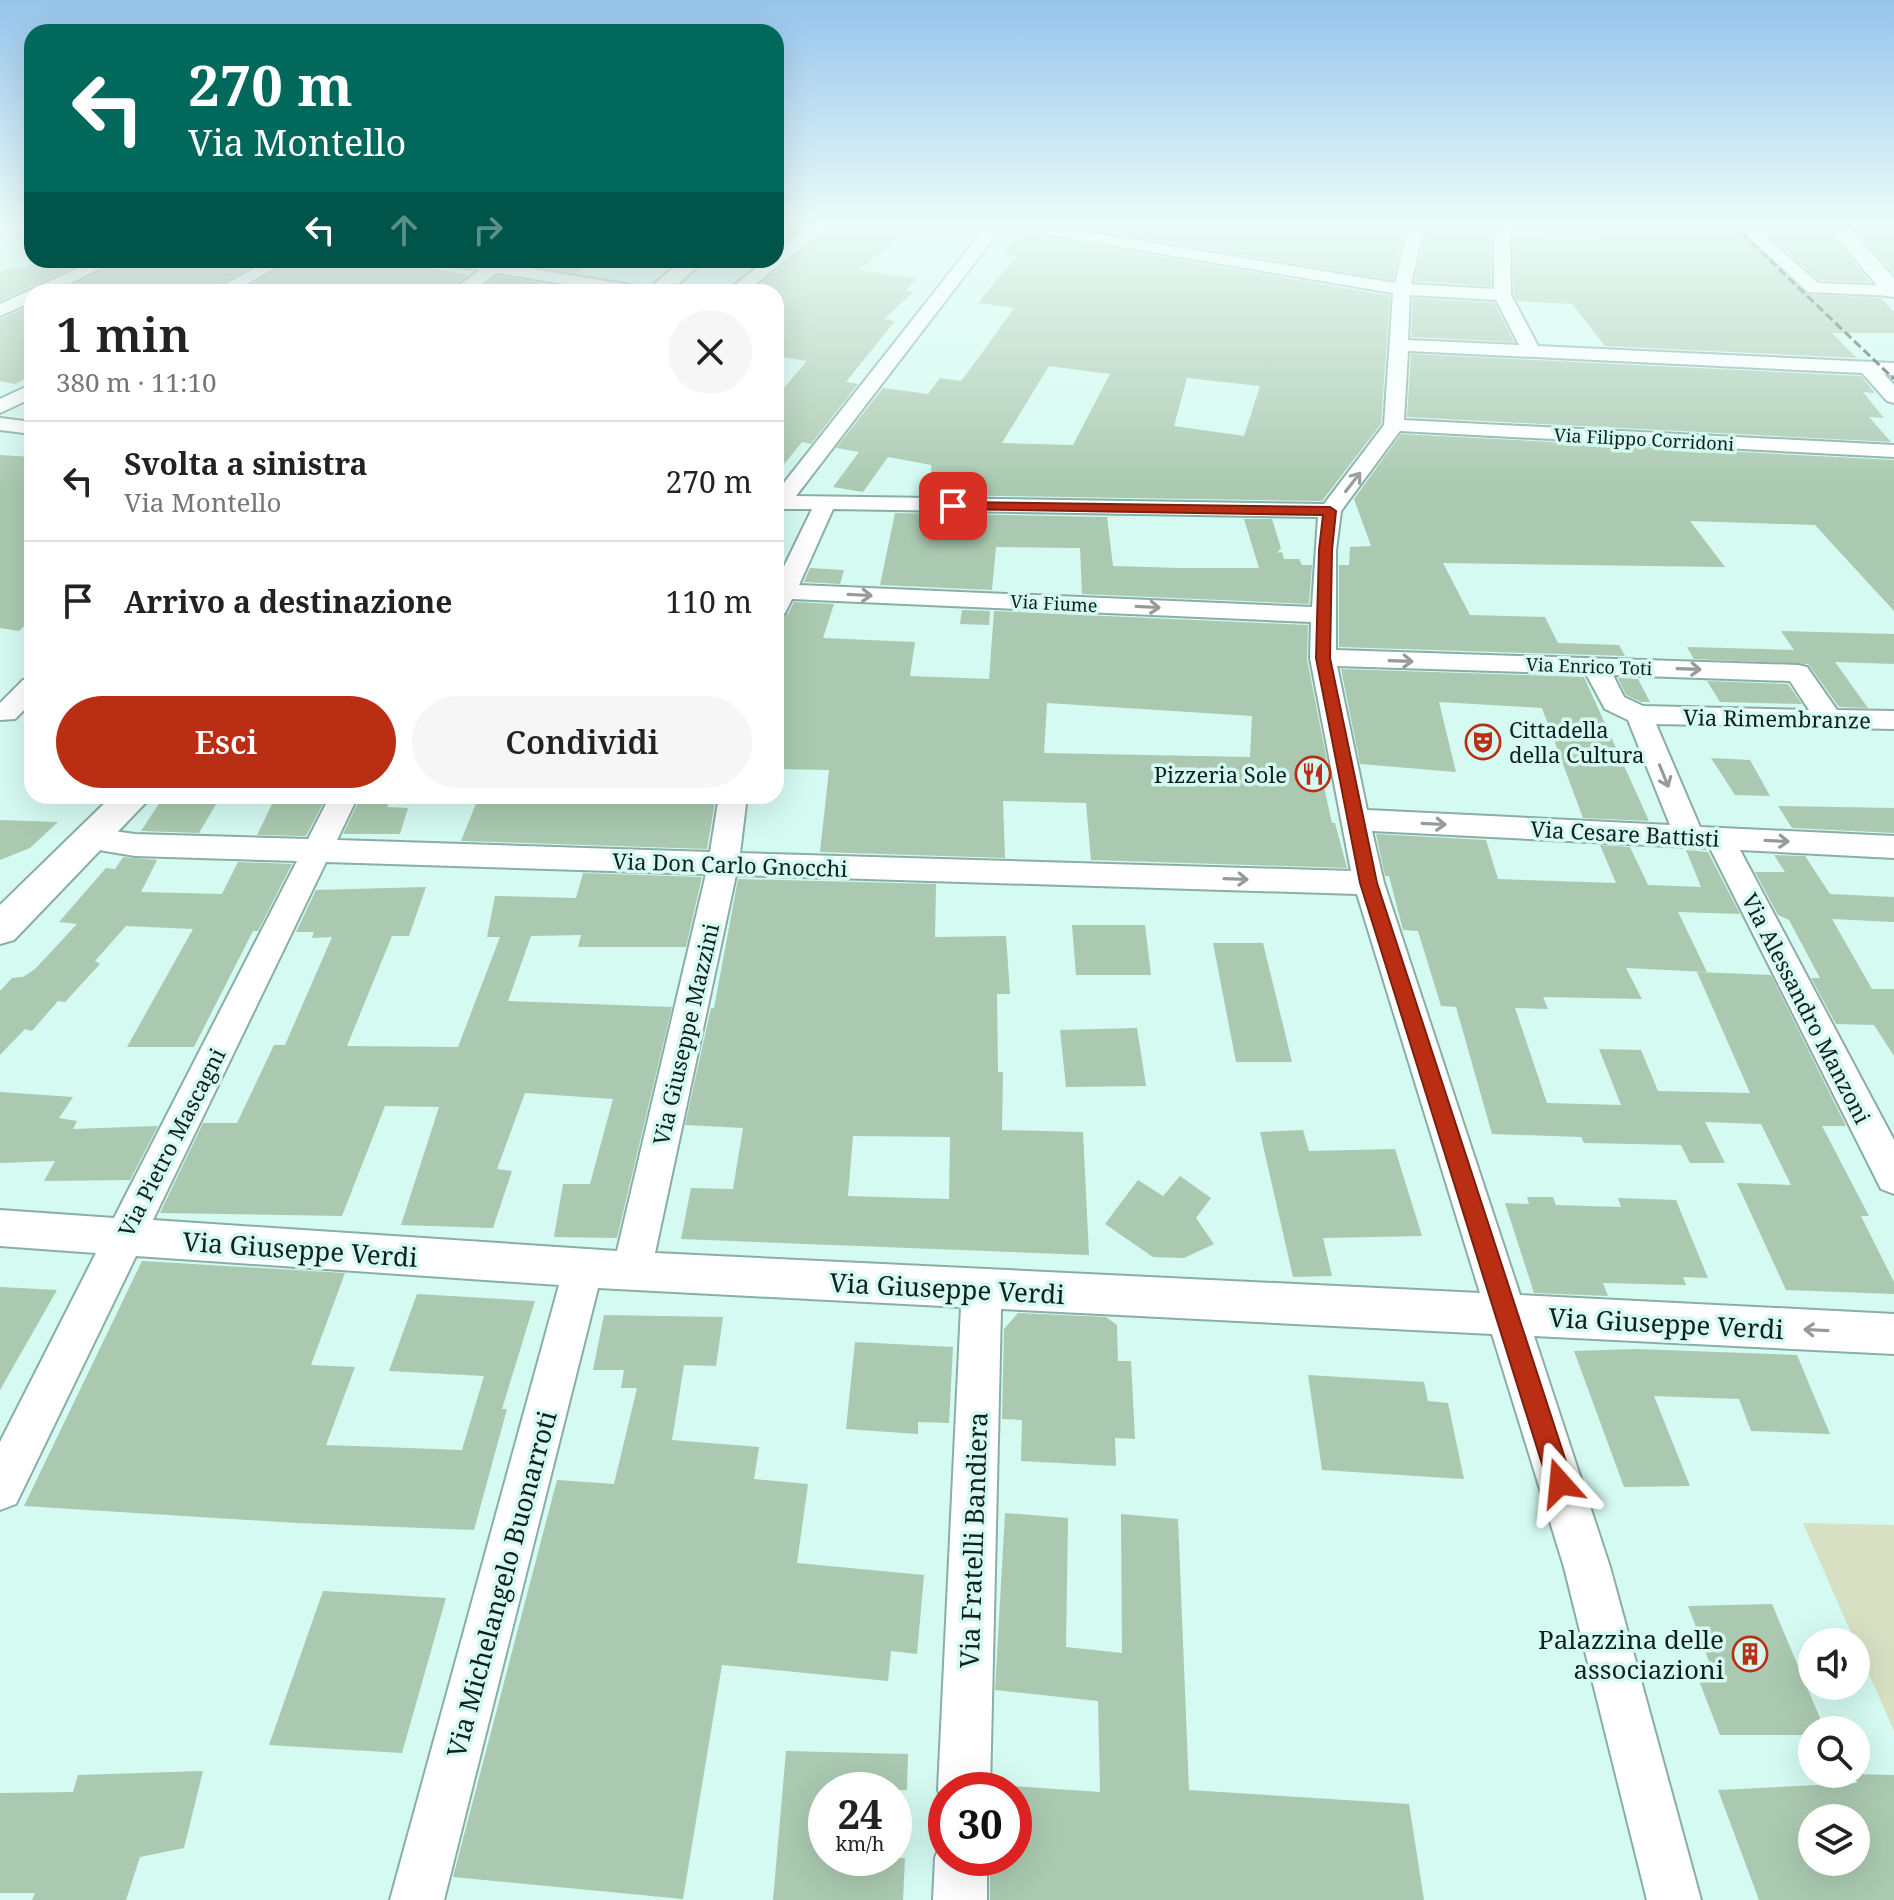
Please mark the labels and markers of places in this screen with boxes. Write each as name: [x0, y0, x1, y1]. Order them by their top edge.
pin: [919, 472, 987, 540]
place label: Cittadella della Cultura: [1509, 714, 1644, 769]
theatre icon: Cittadella della Cultura: [1464, 723, 1502, 761]
restaurant icon: Pizzeria Sole: [1294, 755, 1332, 793]
place label: Pizzeria Sole: [1154, 759, 1287, 789]
place label: Palazzina delle associazioni: [1538, 1621, 1724, 1687]
building icon: Palazzina delle associazioni: [1731, 1635, 1769, 1673]

